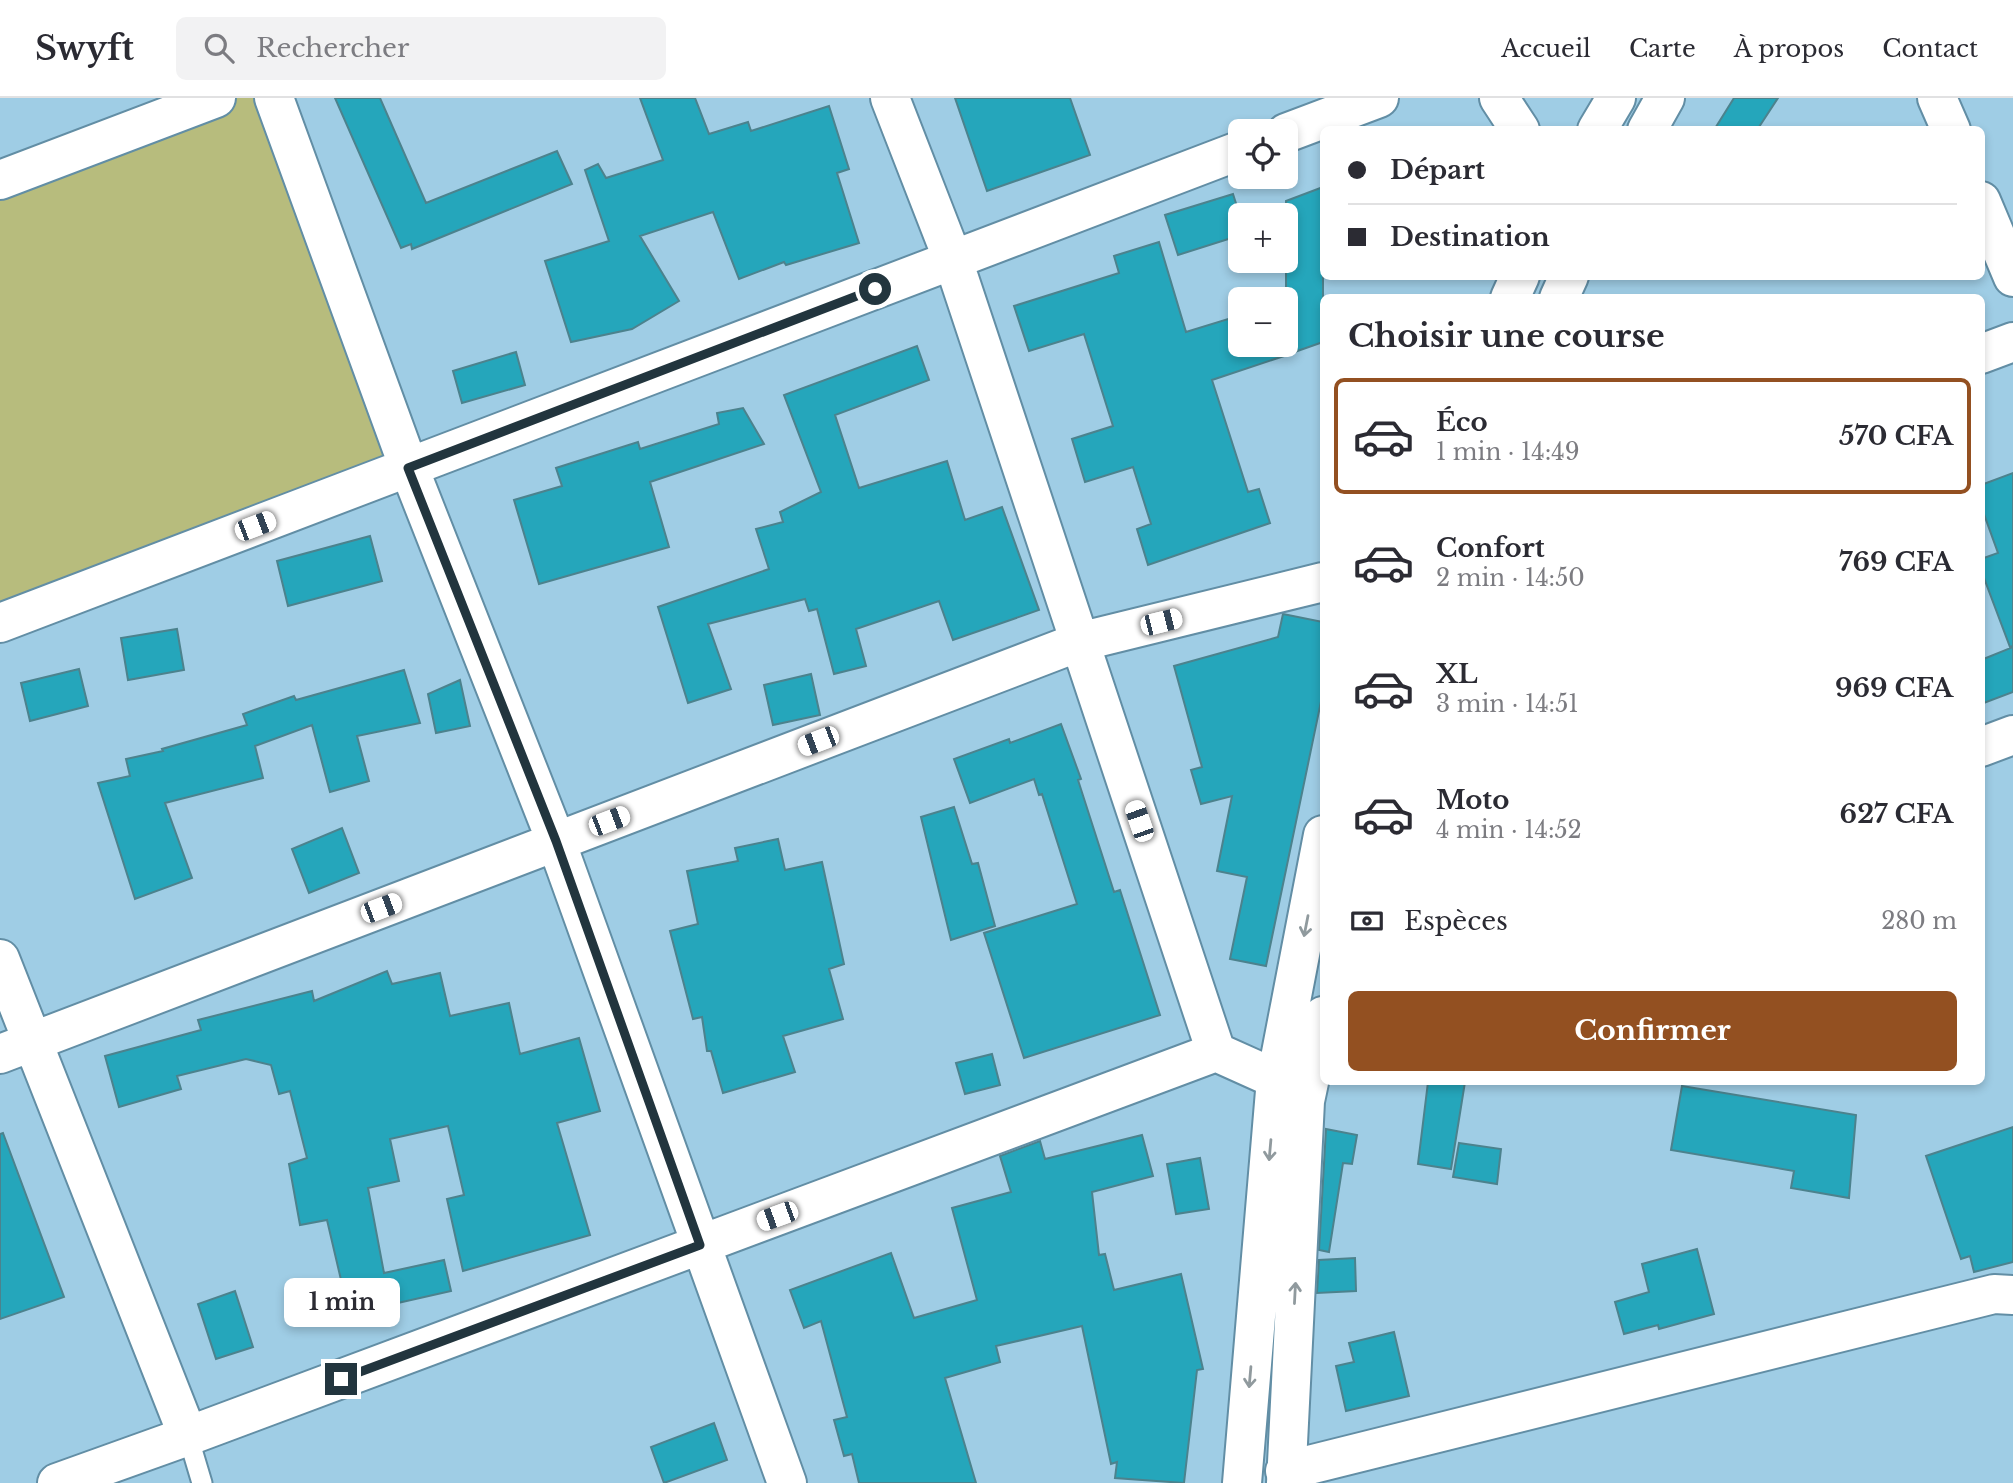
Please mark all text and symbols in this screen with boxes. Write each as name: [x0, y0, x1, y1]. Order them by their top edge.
search box: [176, 17, 666, 80]
text: Swyft: [35, 28, 134, 69]
icon: search: [200, 29, 238, 67]
text: Rechercher: [256, 32, 409, 64]
text: Accueil: [1501, 34, 1591, 63]
text: Carte: [1629, 34, 1696, 63]
text: À propos: [1734, 34, 1844, 63]
text: Contact: [1882, 34, 1978, 63]
map controls: [1228, 119, 1298, 357]
button: locate: [1228, 119, 1298, 189]
text: Départ: [1390, 154, 1485, 186]
button: +: [1228, 203, 1298, 273]
text: Destination: [1390, 221, 1550, 253]
route start: [859, 273, 891, 305]
button: −: [1228, 287, 1298, 357]
text: Choisir une course: [1348, 316, 1665, 356]
icon: car: [1352, 405, 1415, 468]
text: Éco: [1436, 406, 1488, 438]
text: 570 CFA: [1839, 420, 1953, 452]
text: 1 min · 14:49: [1436, 438, 1580, 466]
car: [232, 509, 279, 543]
icon: car: [1352, 531, 1415, 594]
text: Confort: [1436, 532, 1545, 564]
text: 769 CFA: [1839, 546, 1953, 578]
text: 2 min · 14:50: [1436, 564, 1585, 592]
car: [1139, 607, 1184, 637]
icon: car: [1352, 657, 1415, 720]
text: XL: [1436, 658, 1478, 690]
text: 969 CFA: [1835, 672, 1953, 704]
text: 3 min · 14:51: [1436, 690, 1579, 718]
car: [795, 724, 842, 758]
icon: car: [1352, 783, 1415, 846]
text: Moto: [1436, 784, 1509, 816]
car: [1123, 798, 1156, 844]
text: 627 CFA: [1840, 798, 1953, 830]
car: [586, 804, 633, 838]
text: 4 min · 14:52: [1436, 816, 1582, 844]
car: [358, 891, 405, 925]
icon: cash: [1348, 902, 1386, 940]
text: Espèces: [1404, 905, 1508, 937]
text: 280 m: [1881, 907, 1957, 935]
one-way arrow: [1298, 914, 1312, 937]
button: Confirmer: [1348, 991, 1957, 1071]
one-way arrow: [1263, 1138, 1276, 1161]
car: [754, 1199, 801, 1233]
callout: 1 min: [283, 1278, 399, 1326]
one-way arrow: [1288, 1281, 1301, 1304]
text: 1 min: [309, 1288, 375, 1316]
route end: [325, 1363, 357, 1395]
one-way arrow: [1243, 1365, 1256, 1388]

